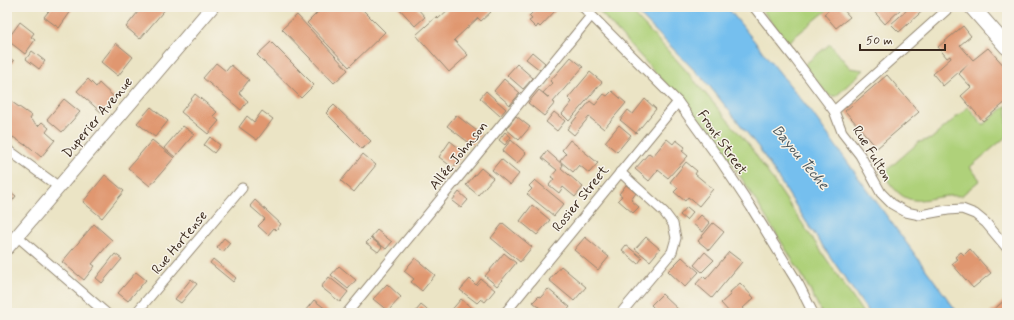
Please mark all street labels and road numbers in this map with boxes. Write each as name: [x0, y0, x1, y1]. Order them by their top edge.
street label: Duperier Avenue: [59, 73, 137, 162]
street label: Front Street: [693, 106, 751, 179]
street label: Allée Johnson: [426, 118, 492, 194]
street label: Rue Fulton: [848, 122, 896, 185]
street label: Rosier Street: [548, 161, 614, 236]
street label: Rue Hortense: [148, 207, 212, 278]

